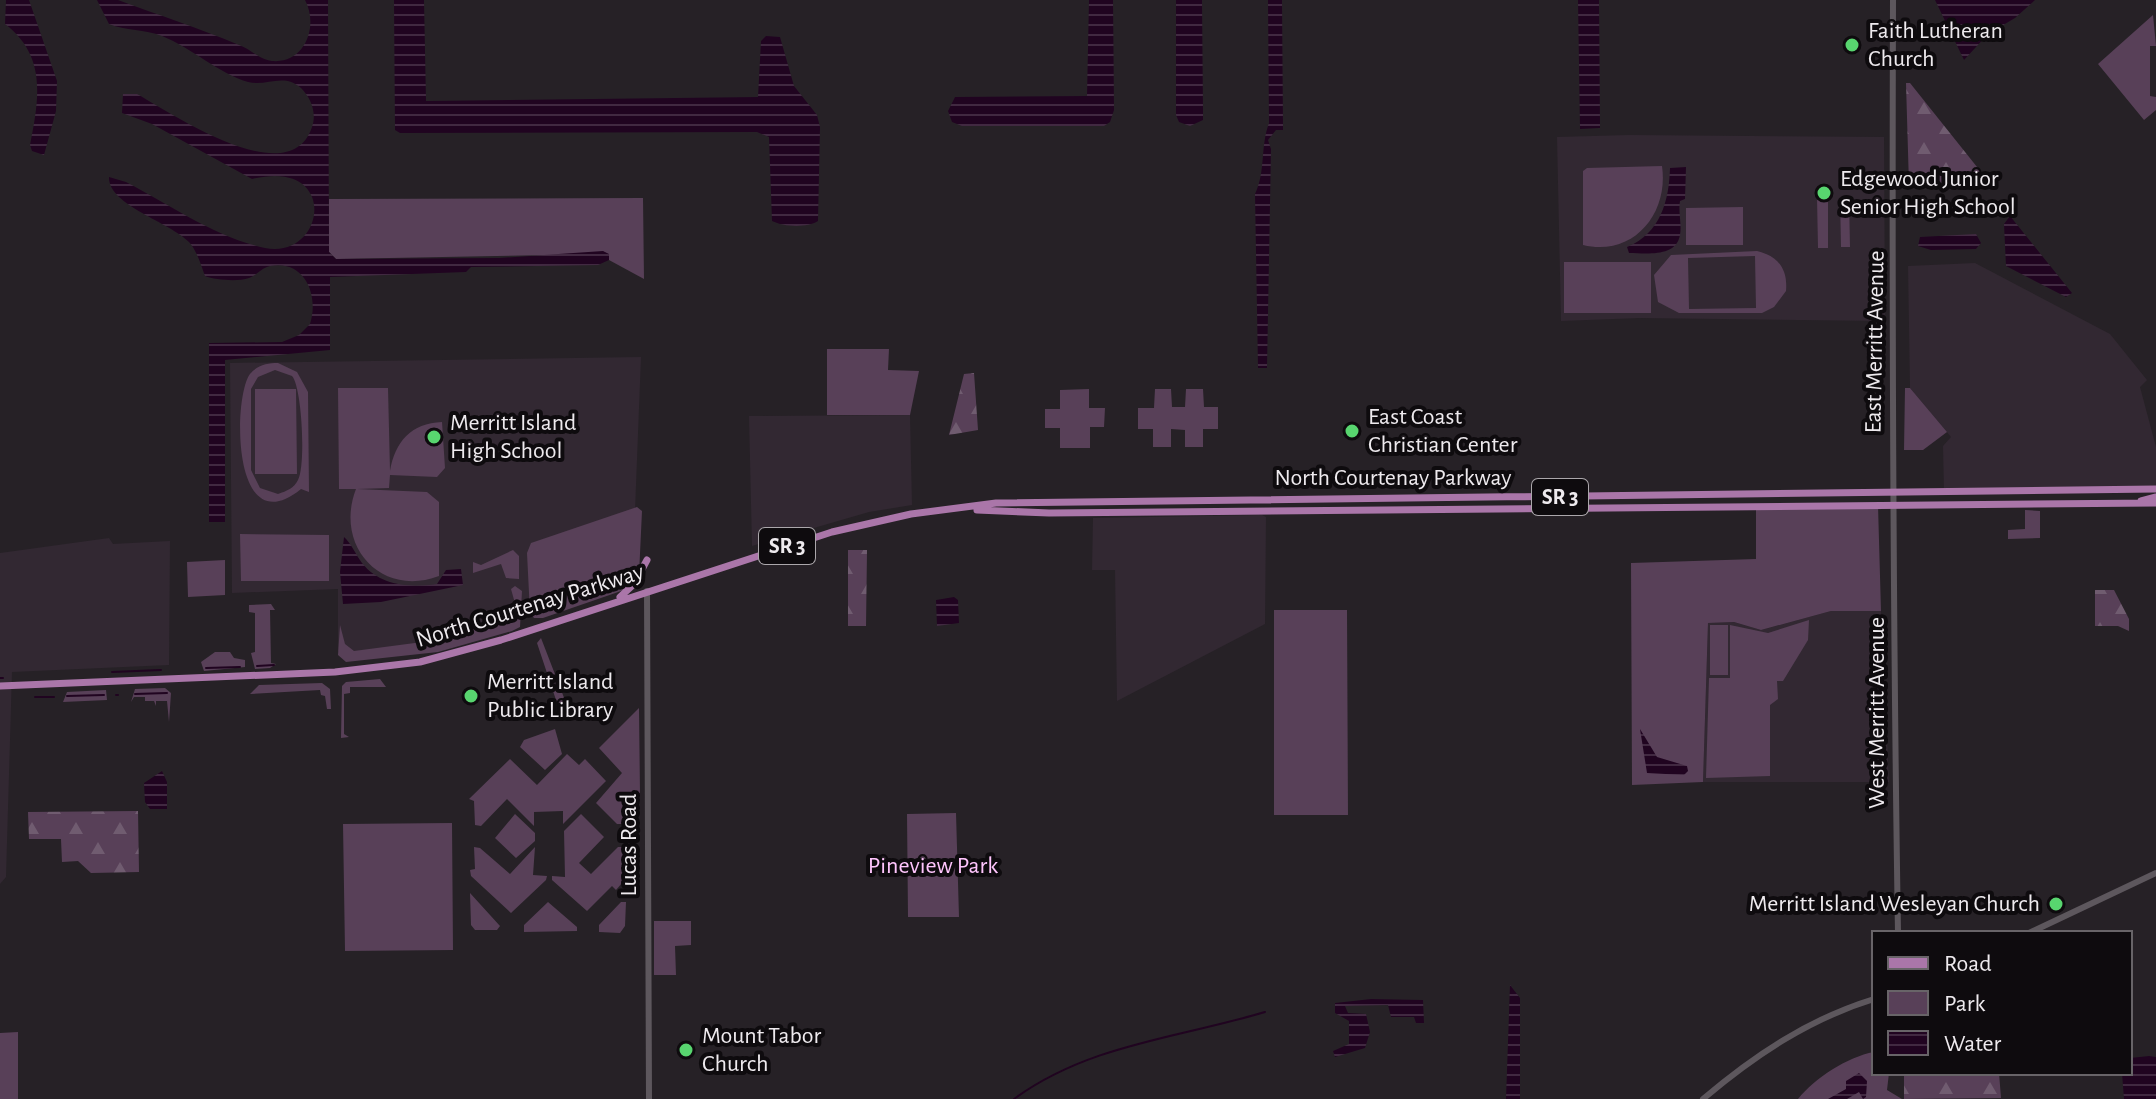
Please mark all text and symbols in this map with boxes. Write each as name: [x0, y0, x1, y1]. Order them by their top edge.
place label: Faith Lutheran Church: [1868, 19, 2003, 71]
marker: Faith Lutheran Church: [1843, 36, 1861, 54]
place label: Edgewood Junior Senior High School: [1840, 167, 2016, 219]
marker: Edgewood Junior Senior High School: [1815, 184, 1833, 202]
street label: East Merritt Avenue: [1861, 250, 1889, 434]
place label: East Coast Christian Center: [1368, 405, 1518, 457]
place label: Merritt Island High School: [450, 411, 577, 463]
marker: East Coast Christian Center: [1343, 422, 1361, 440]
marker: Merritt Island High School: [425, 428, 443, 446]
street label: North Courtenay Parkway: [1275, 466, 1511, 490]
road number: SR 3: [1532, 479, 1588, 515]
road number: SR 3: [759, 528, 815, 564]
street label: North Courtenay Parkway: [413, 560, 647, 652]
street label: West Merritt Avenue: [1865, 617, 1889, 809]
place label: Merritt Island Public Library: [487, 670, 614, 722]
marker: Merritt Island Public Library: [462, 687, 480, 705]
street label: Lucas Road: [617, 794, 641, 896]
park label: Pineview Park: [868, 854, 998, 878]
place label: Merritt Island Wesleyan Church: [1749, 892, 2040, 916]
marker: Merritt Island Wesleyan Church: [2047, 895, 2065, 913]
legend: [1872, 931, 2132, 1075]
text: Road: [1944, 952, 1992, 976]
text: Park: [1944, 992, 1985, 1016]
place label: Mount Tabor Church: [702, 1024, 821, 1076]
text: Water: [1944, 1032, 2002, 1056]
marker: Mount Tabor Church: [677, 1041, 695, 1059]

